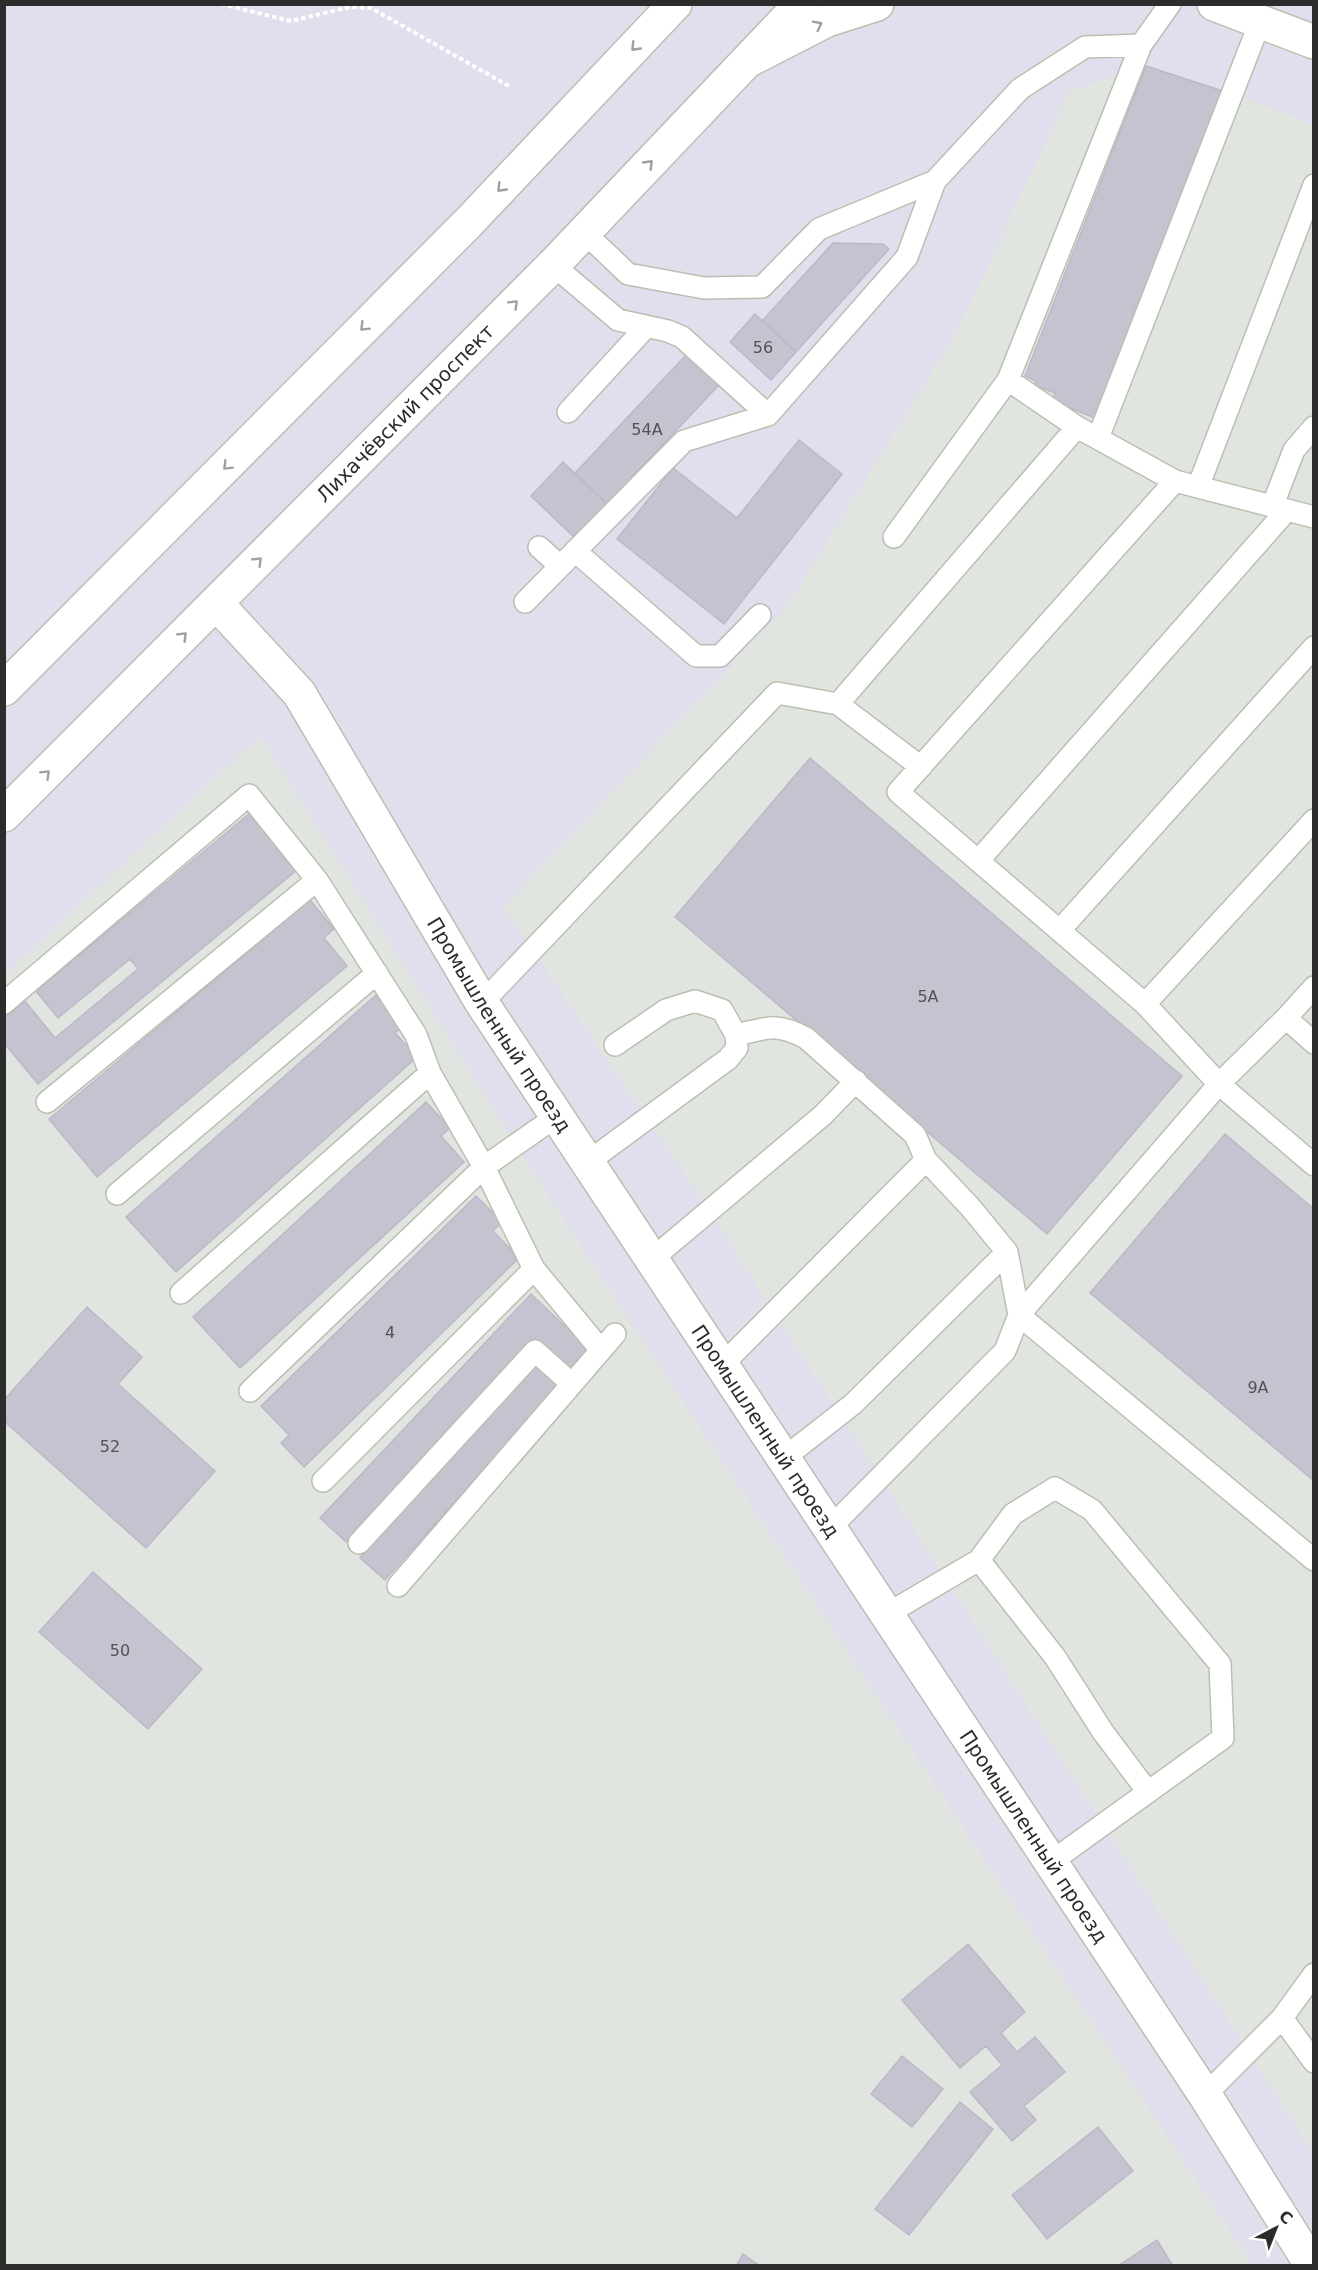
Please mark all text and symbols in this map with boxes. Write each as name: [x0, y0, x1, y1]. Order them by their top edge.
one-way arrow: [811, 21, 822, 32]
one-way arrow: [631, 40, 642, 50]
one-way arrow: [642, 160, 653, 170]
one-way arrow: [497, 181, 508, 192]
one-way arrow: [507, 300, 517, 311]
street label: Лихачёвский проспект: [311, 319, 499, 507]
one-way arrow: [360, 321, 371, 331]
house number: 56: [753, 338, 773, 357]
house number: 54А: [631, 420, 663, 439]
one-way arrow: [223, 458, 234, 469]
one-way arrow: [250, 558, 261, 569]
one-way arrow: [176, 632, 187, 643]
one-way arrow: [38, 770, 49, 781]
street label: Промышленный проезд: [422, 913, 576, 1137]
house number: 5А: [917, 987, 939, 1006]
street label: Промышленный проезд: [686, 1320, 845, 1542]
house number: 4: [385, 1323, 395, 1342]
house number: 9А: [1247, 1378, 1269, 1397]
house number: 52: [100, 1437, 120, 1456]
house number: 50: [110, 1641, 130, 1660]
street label: Промышленный проезд: [955, 1725, 1113, 1947]
north arrow: [1246, 2198, 1306, 2258]
text: С: [1275, 2206, 1296, 2228]

